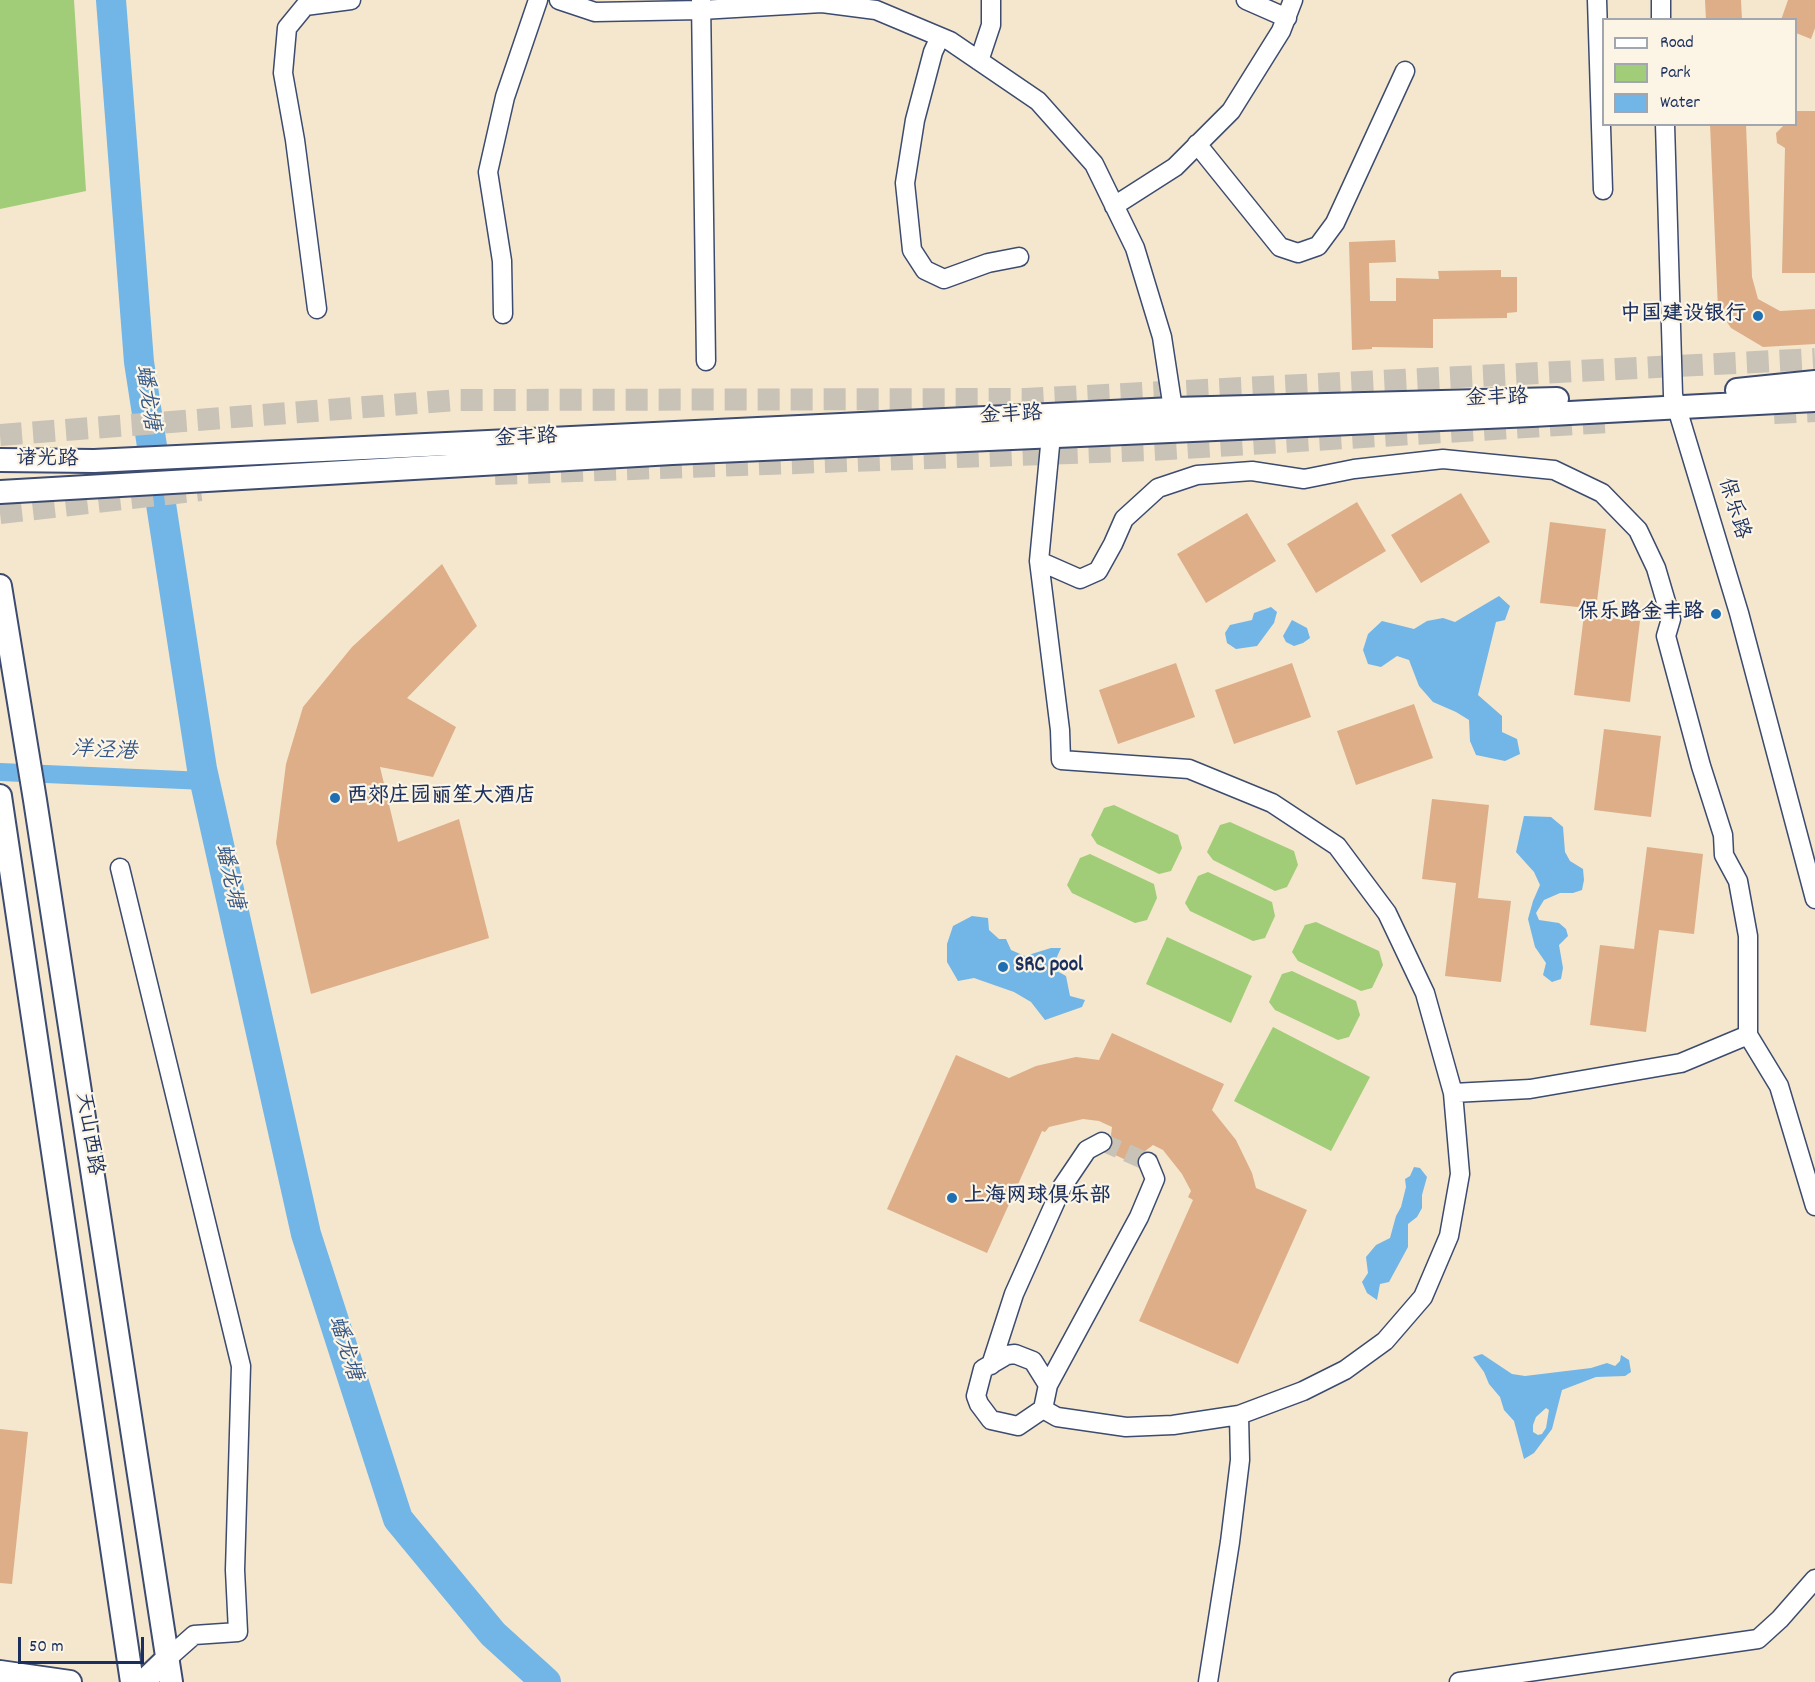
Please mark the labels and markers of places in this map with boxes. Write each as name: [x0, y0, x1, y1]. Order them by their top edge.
place label: 中国建设银行: [1620, 303, 1746, 329]
marker: 中国建设银行: [1751, 309, 1765, 323]
place label: 保乐路金丰路: [1578, 601, 1704, 627]
marker: 保乐路金丰路: [1709, 607, 1723, 621]
place label: 西郊庄园丽笙大酒店: [347, 785, 536, 811]
marker: 西郊庄园丽笙大酒店: [328, 791, 342, 805]
place label: SRC pool: [1015, 954, 1083, 980]
marker: SRC pool: [996, 960, 1010, 974]
place label: 上海网球俱乐部: [964, 1185, 1111, 1211]
marker: 上海网球俱乐部: [945, 1191, 959, 1205]

